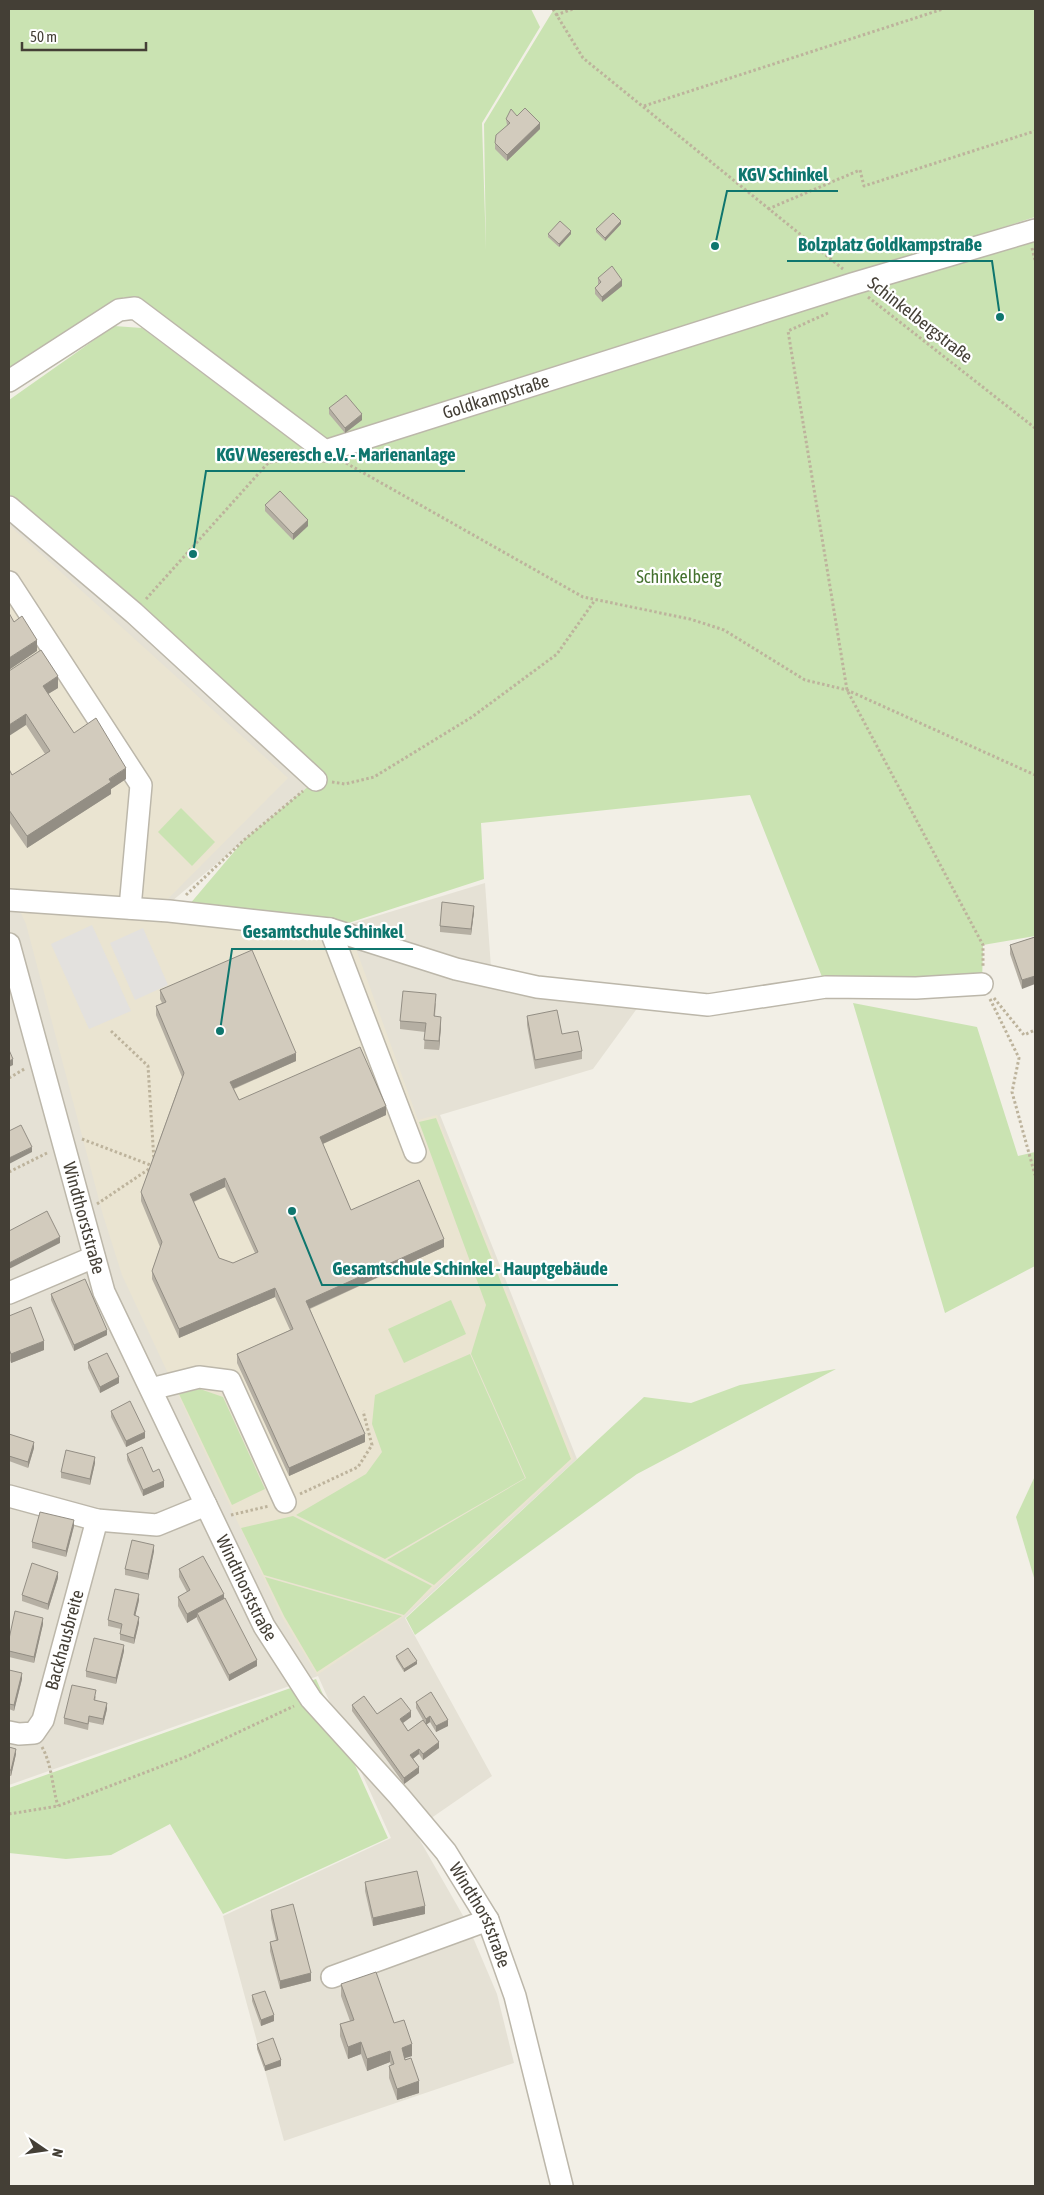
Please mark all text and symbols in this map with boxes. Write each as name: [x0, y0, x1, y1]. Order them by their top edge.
scale bar: [22, 20, 146, 52]
text: 50 m: [30, 28, 57, 45]
callout: KGV Schinkel: [727, 157, 838, 191]
text: KGV Schinkel: [738, 163, 829, 185]
callout: Bolzplatz Goldkampstraße: [787, 227, 992, 261]
text: Bolzplatz Goldkampstraße: [798, 233, 982, 255]
street label: Schinkelbergstraße: [864, 272, 977, 367]
street label: Goldkampstraße: [440, 370, 551, 423]
callout: KGV Weseresch e.V. - Marienanlage: [206, 437, 465, 471]
text: KGV Weseresch e.V. - Marienanlage: [216, 443, 456, 465]
park label: Schinkelberg: [636, 566, 722, 587]
callout: Gesamtschule Schinkel: [232, 915, 413, 949]
text: Gesamtschule Schinkel: [242, 920, 404, 942]
street label: Windthorststraße: [59, 1159, 110, 1276]
callout: Gesamtschule Schinkel - Hauptgebäude: [322, 1251, 618, 1285]
text: Gesamtschule Schinkel - Hauptgebäude: [332, 1257, 608, 1279]
street label: Windthorststraße: [212, 1531, 282, 1644]
street label: Backhausbreite: [41, 1587, 88, 1692]
street label: Windthorststraße: [445, 1858, 515, 1970]
north arrow: [20, 2125, 70, 2175]
text: N: [49, 2147, 66, 2159]

